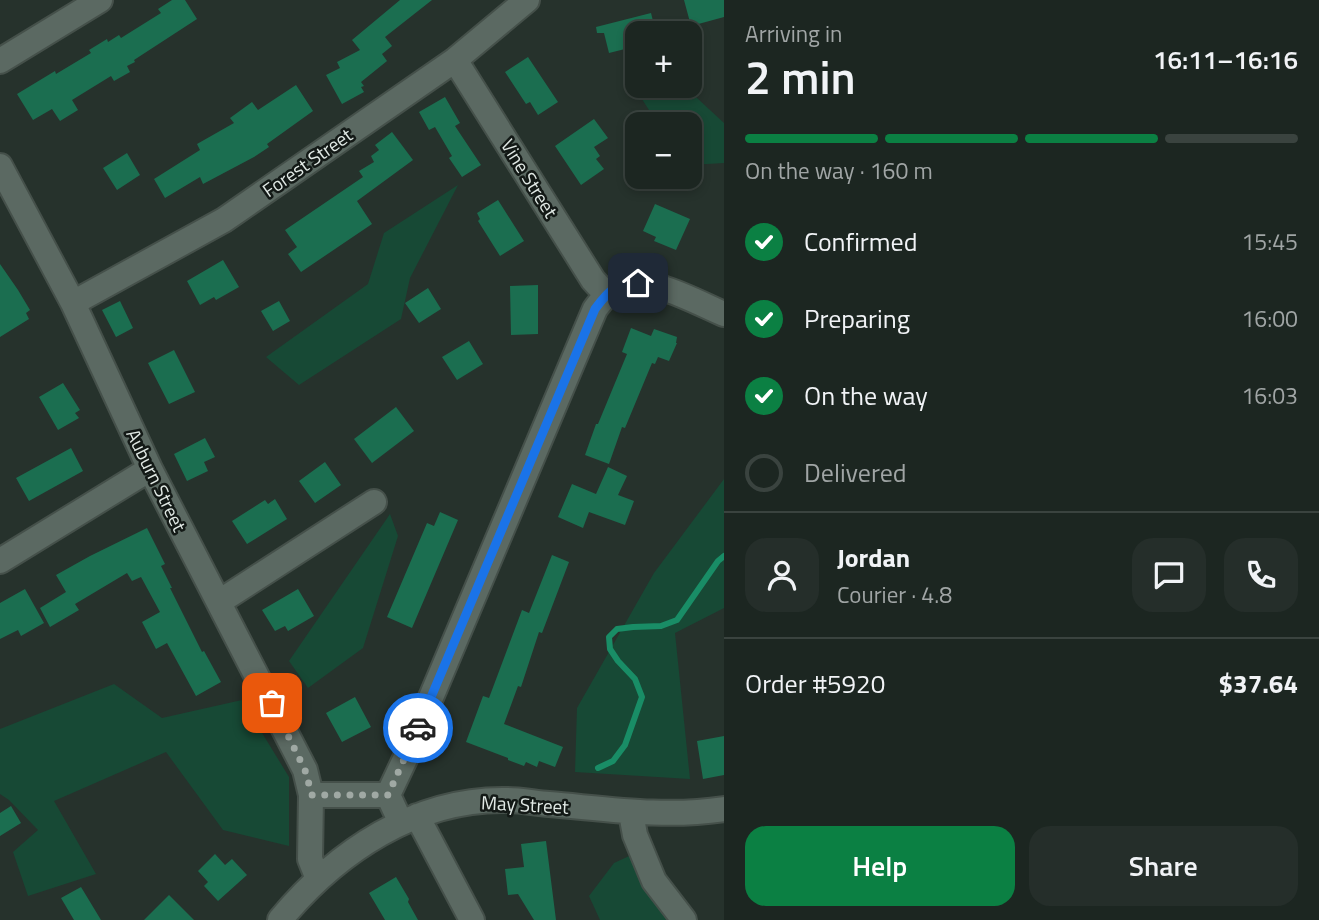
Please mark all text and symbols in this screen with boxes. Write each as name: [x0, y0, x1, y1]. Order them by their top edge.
text: Arriving in: [745, 16, 842, 51]
map controls: [625, 21, 702, 189]
button: +: [625, 21, 702, 98]
text: 16:11–16:16: [1153, 40, 1298, 79]
text: 2 min: [745, 42, 856, 112]
button: −: [625, 112, 702, 189]
street label: Forest Street: [256, 120, 358, 204]
street label: Vine Street: [494, 133, 566, 223]
text: On the way · 160 m: [745, 153, 933, 188]
text: Confirmed: [804, 222, 918, 261]
icon: check: [745, 223, 783, 261]
text: 15:45: [1241, 224, 1298, 259]
pin: [608, 253, 668, 313]
icon: home: [619, 264, 657, 302]
text: Preparing: [804, 299, 910, 338]
icon: check: [745, 300, 783, 338]
text: 16:00: [1241, 301, 1298, 336]
text: On the way: [804, 376, 928, 415]
icon: check: [745, 377, 783, 415]
text: 16:03: [1241, 378, 1298, 413]
street label: Auburn Street: [120, 424, 195, 537]
text: Delivered: [804, 453, 907, 492]
button: person: [745, 538, 819, 612]
text: Jordan: [837, 538, 910, 577]
button: chat: [1132, 538, 1206, 612]
button: phone: [1224, 538, 1298, 612]
text: Courier · 4.8: [837, 577, 952, 612]
text: Order #5920: [745, 664, 885, 703]
text: $37.64: [1219, 664, 1298, 703]
pin: [242, 673, 302, 733]
icon: bag: [253, 684, 291, 722]
courier: [383, 693, 453, 763]
icon: car: [399, 709, 437, 747]
street label: May Street: [480, 787, 570, 821]
button: Help: [745, 826, 1015, 906]
button: Share: [1029, 826, 1298, 906]

